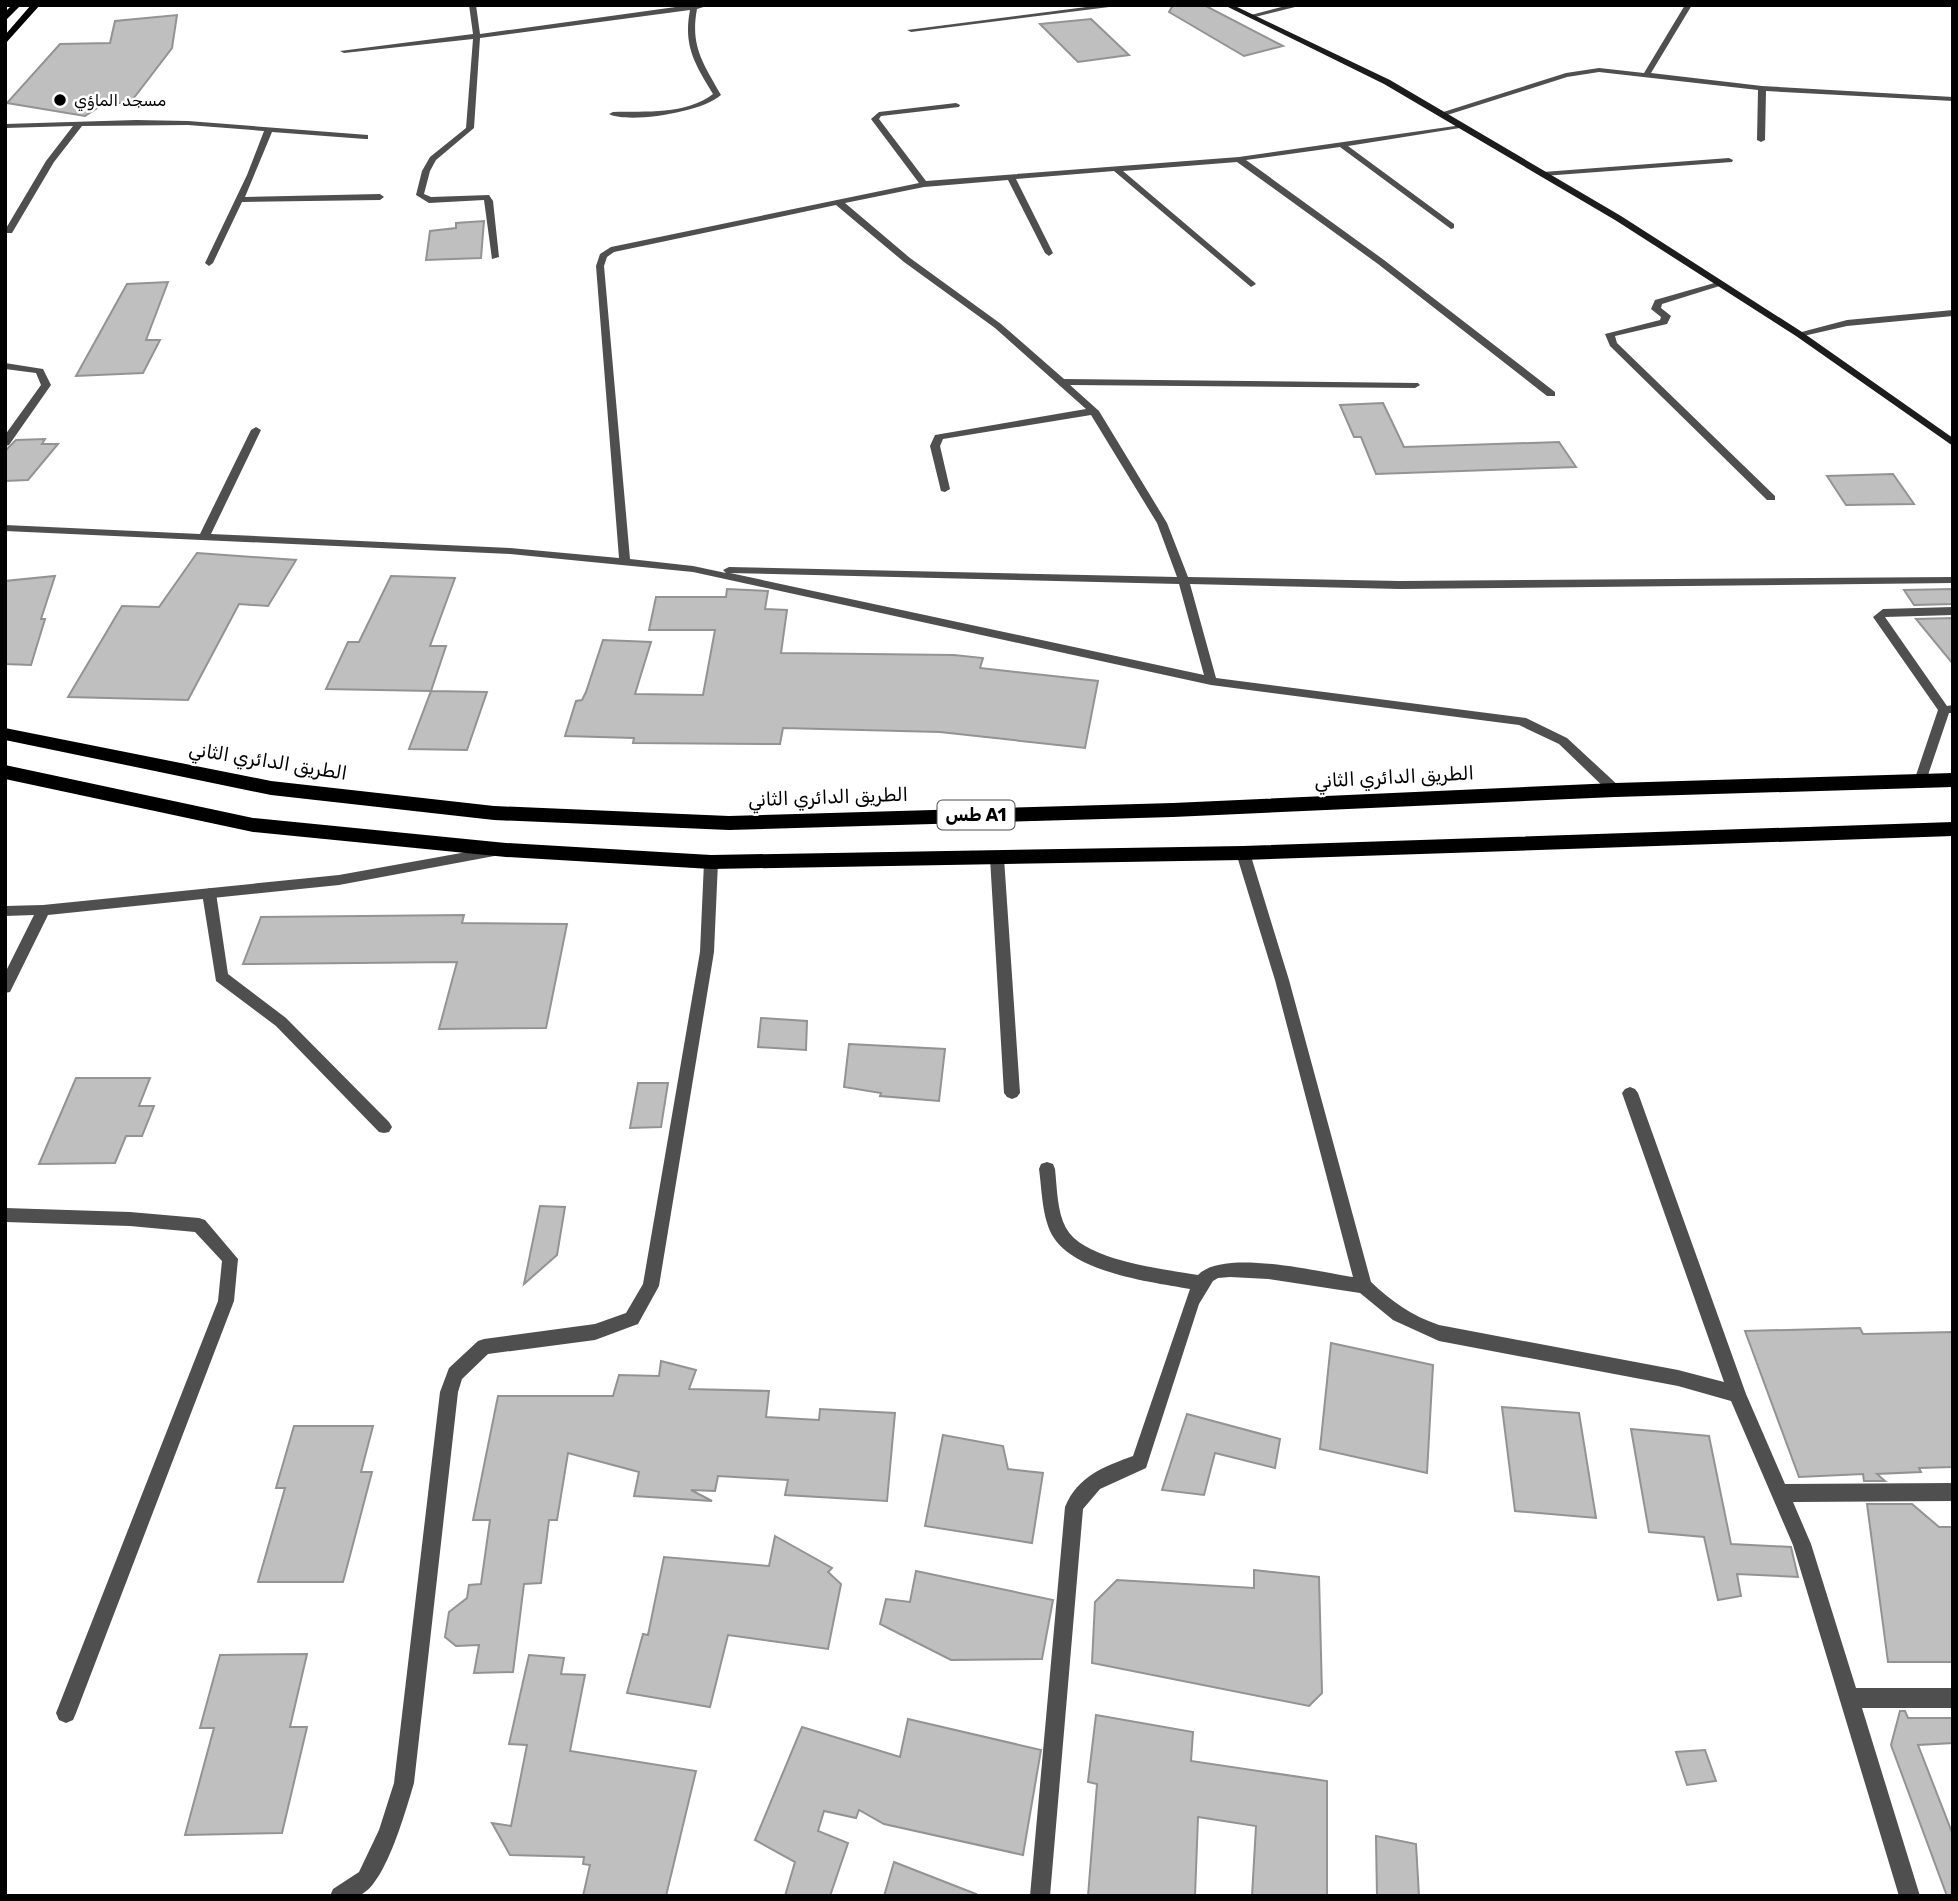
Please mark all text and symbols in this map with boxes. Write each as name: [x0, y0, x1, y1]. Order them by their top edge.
place label: مسجد الماؤي: [74, 91, 166, 112]
marker: مسجد الماؤي: [52, 92, 68, 108]
street label: الطريق الدائري الثاني: [187, 737, 349, 788]
street label: الطريق الدائري الثاني: [1313, 761, 1475, 796]
street label: الطريق الدائري الثاني: [748, 783, 908, 814]
road number: طس A1: [937, 800, 1014, 830]

